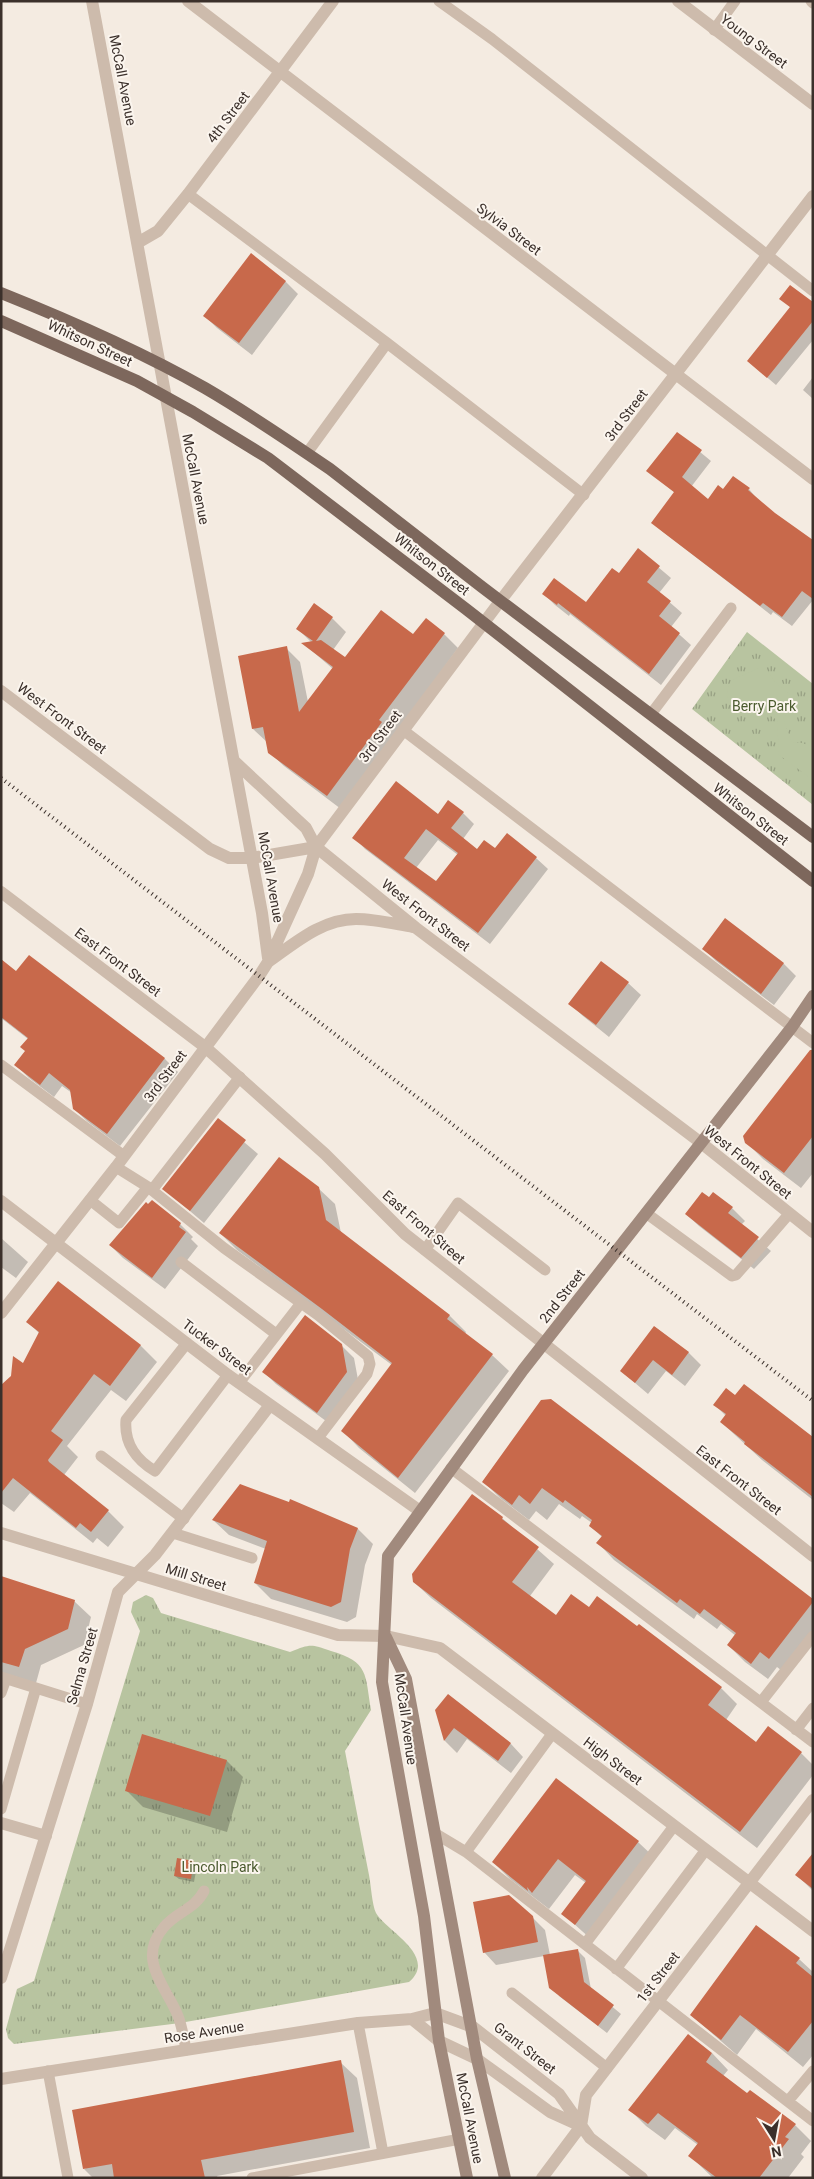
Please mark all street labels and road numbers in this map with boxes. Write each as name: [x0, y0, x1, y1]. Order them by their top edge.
street label: Young Street: [717, 11, 791, 72]
street label: McCall Avenue: [106, 33, 140, 127]
street label: 4th Street: [203, 88, 253, 146]
street label: Sylvia Street: [474, 200, 545, 259]
street label: Whitson Street: [45, 316, 135, 370]
street label: 3rd Street: [601, 386, 651, 444]
street label: McCall Avenue: [179, 432, 213, 526]
street label: Whitson Street: [391, 530, 473, 599]
street label: West Front Street: [14, 679, 110, 757]
street label: 3rd Street: [355, 707, 405, 765]
street label: Whitson Street: [710, 780, 792, 849]
street label: McCall Avenue: [255, 830, 287, 924]
street label: West Front Street: [379, 876, 474, 955]
street label: East Front Street: [72, 924, 165, 1000]
street label: 3rd Street: [140, 1047, 190, 1105]
street label: West Front Street: [701, 1122, 795, 1202]
street label: East Front Street: [380, 1187, 469, 1267]
street label: 2nd Street: [536, 1266, 588, 1326]
street label: Tucker Street: [179, 1316, 255, 1378]
street label: East Front Street: [693, 1442, 785, 1518]
street label: Mill Street: [164, 1560, 229, 1594]
street label: Selma Street: [63, 1625, 101, 1706]
street label: McCall Avenue: [392, 1672, 420, 1766]
street label: High Street: [580, 1734, 646, 1789]
street label: 1st Street: [633, 1948, 683, 2006]
street label: Rose Avenue: [163, 2018, 245, 2046]
street label: Grant Street: [491, 2019, 560, 2077]
street label: McCall Avenue: [453, 2071, 487, 2165]

